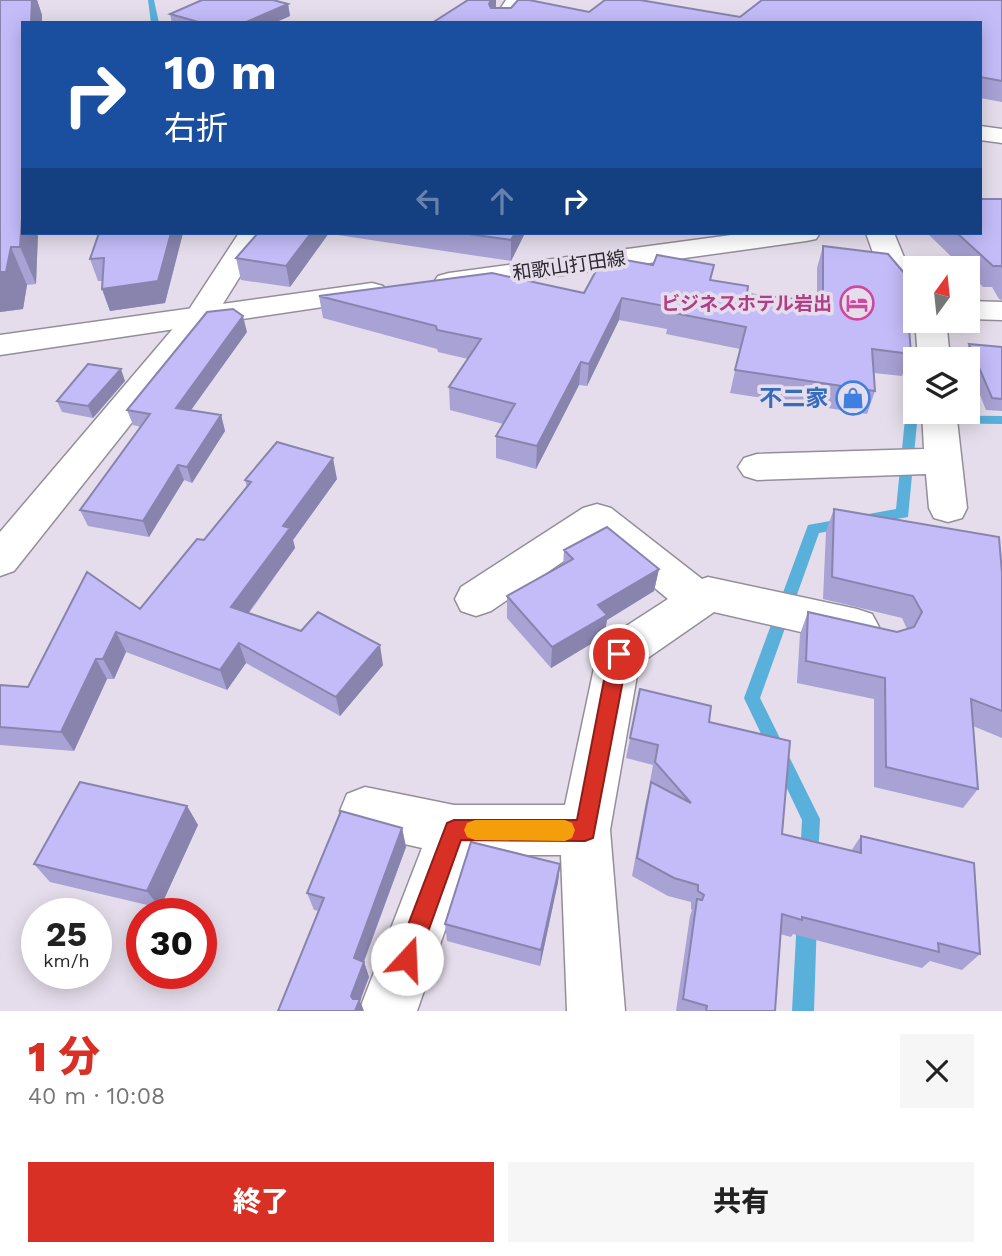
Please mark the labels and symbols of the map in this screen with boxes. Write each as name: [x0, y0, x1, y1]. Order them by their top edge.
street label: 和歌山打田線: [511, 246, 627, 285]
north arrow: [903, 256, 980, 332]
hotel icon: ビジネスホテル岩出: [838, 284, 876, 322]
place label: ビジネスホテル岩出: [661, 292, 832, 315]
shop icon: 不二家: [834, 379, 872, 417]
place label: 不二家: [759, 385, 828, 412]
pin: [589, 624, 649, 684]
speed limit sign: 30: [126, 898, 217, 989]
position arrow: [370, 922, 444, 996]

